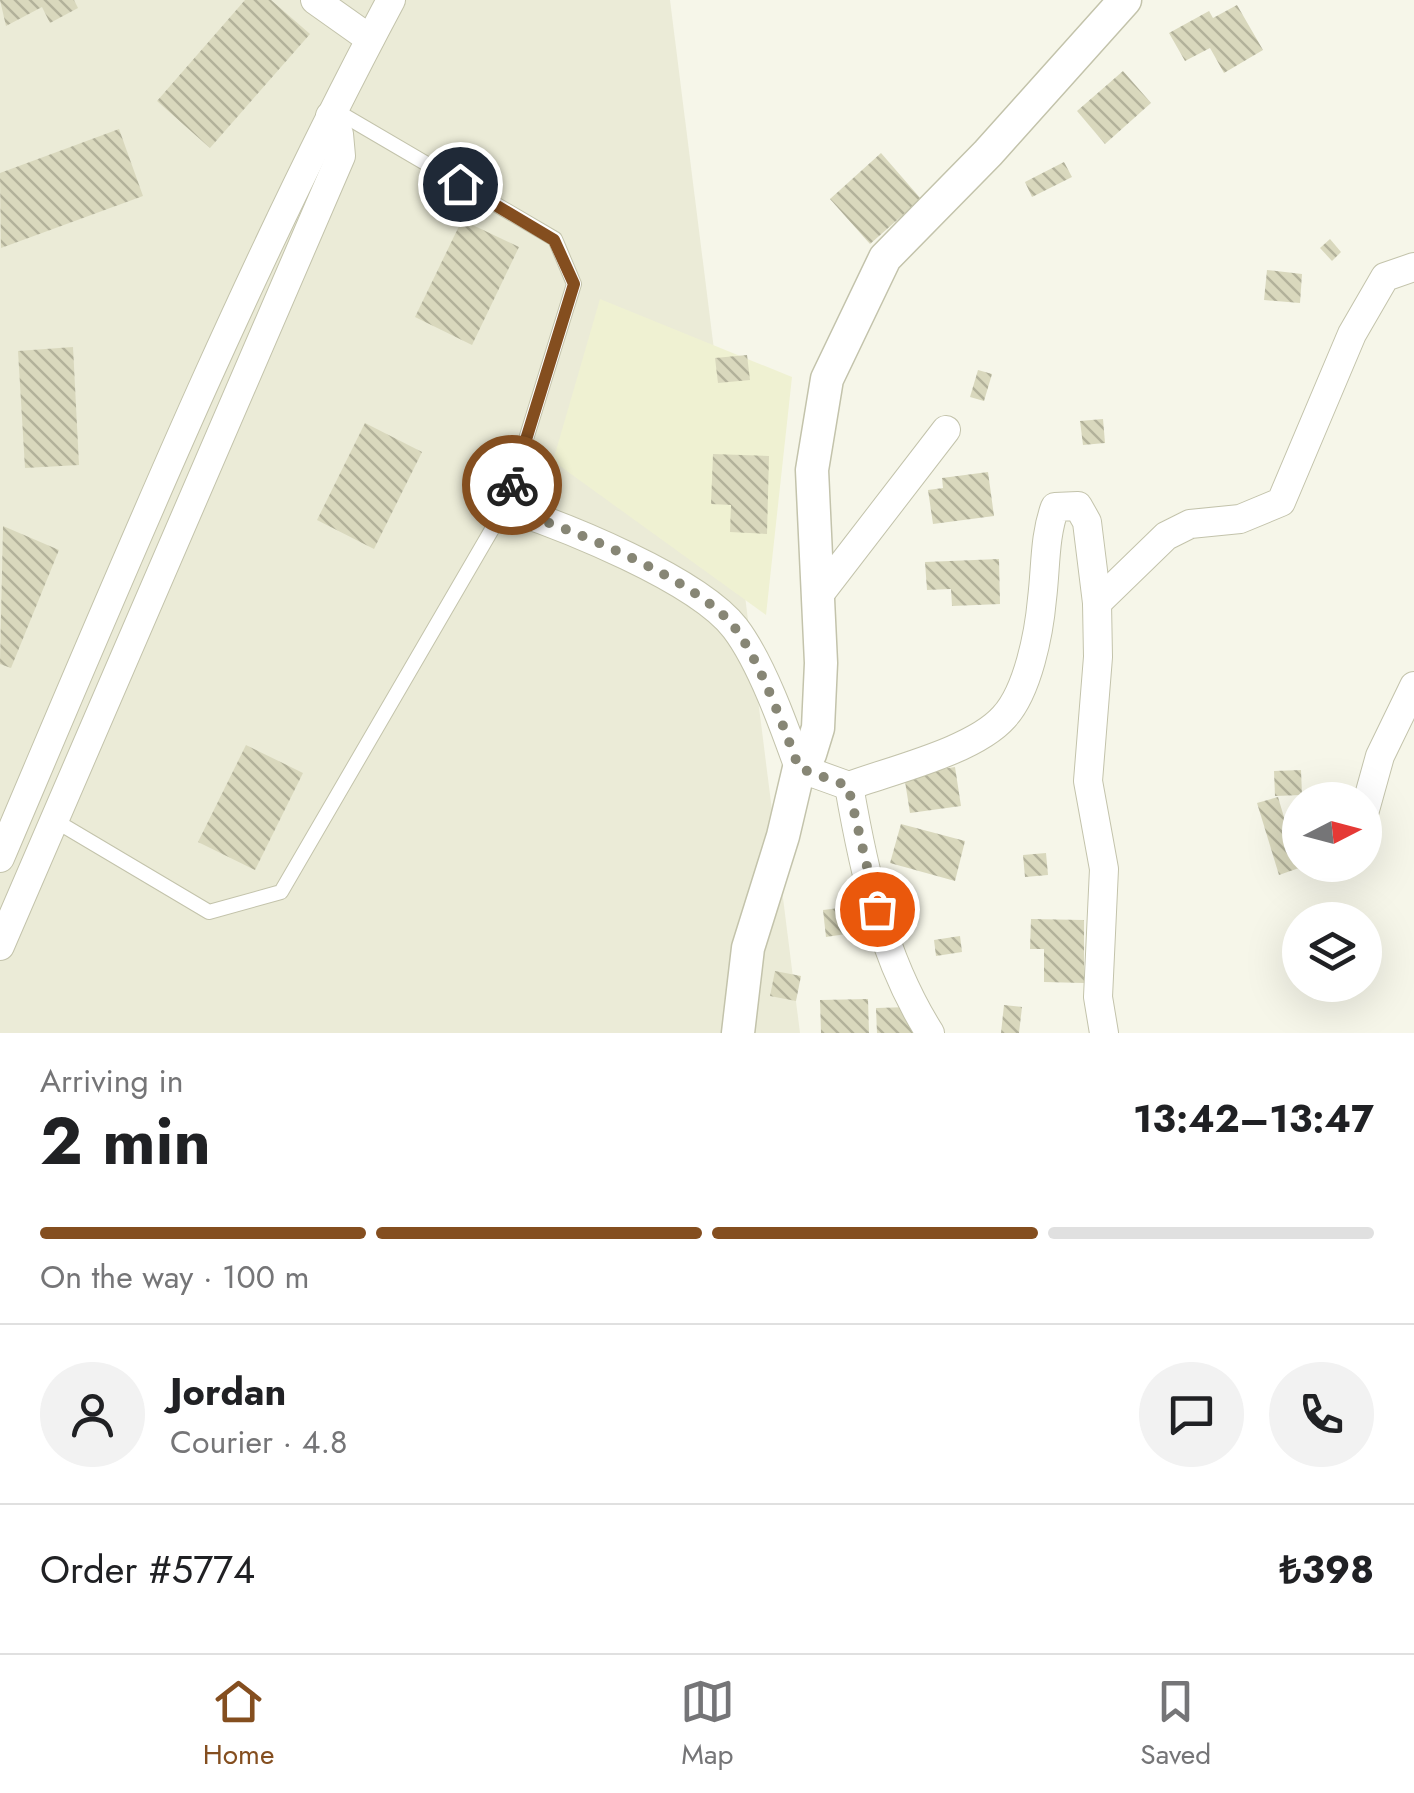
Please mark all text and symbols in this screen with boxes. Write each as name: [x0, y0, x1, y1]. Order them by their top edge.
pin: [418, 142, 503, 227]
icon: home: [433, 157, 488, 212]
courier: [462, 435, 562, 535]
icon: bike: [485, 458, 540, 513]
north arrow: [1282, 782, 1382, 882]
map controls: [1282, 782, 1382, 1002]
pin: [835, 867, 920, 952]
icon: bag: [850, 882, 905, 937]
button: layers: [1282, 902, 1382, 1002]
text: Arriving in: [40, 1058, 184, 1104]
text: 13:42–13:47: [1133, 1091, 1374, 1146]
text: 2 min: [40, 1094, 211, 1188]
text: On the way · 100 m: [40, 1254, 309, 1300]
button: person: [40, 1362, 145, 1467]
button: chat: [1139, 1362, 1244, 1467]
button: phone: [1269, 1362, 1374, 1467]
text: Jordan: [170, 1364, 286, 1419]
text: Courier · 4.8: [170, 1419, 347, 1465]
text: Order #5774: [40, 1542, 255, 1597]
text: ₺398: [1279, 1542, 1374, 1597]
tab: Home: [203, 1674, 274, 1775]
tab: Map: [680, 1674, 735, 1775]
tab: Saved: [1140, 1674, 1211, 1775]

